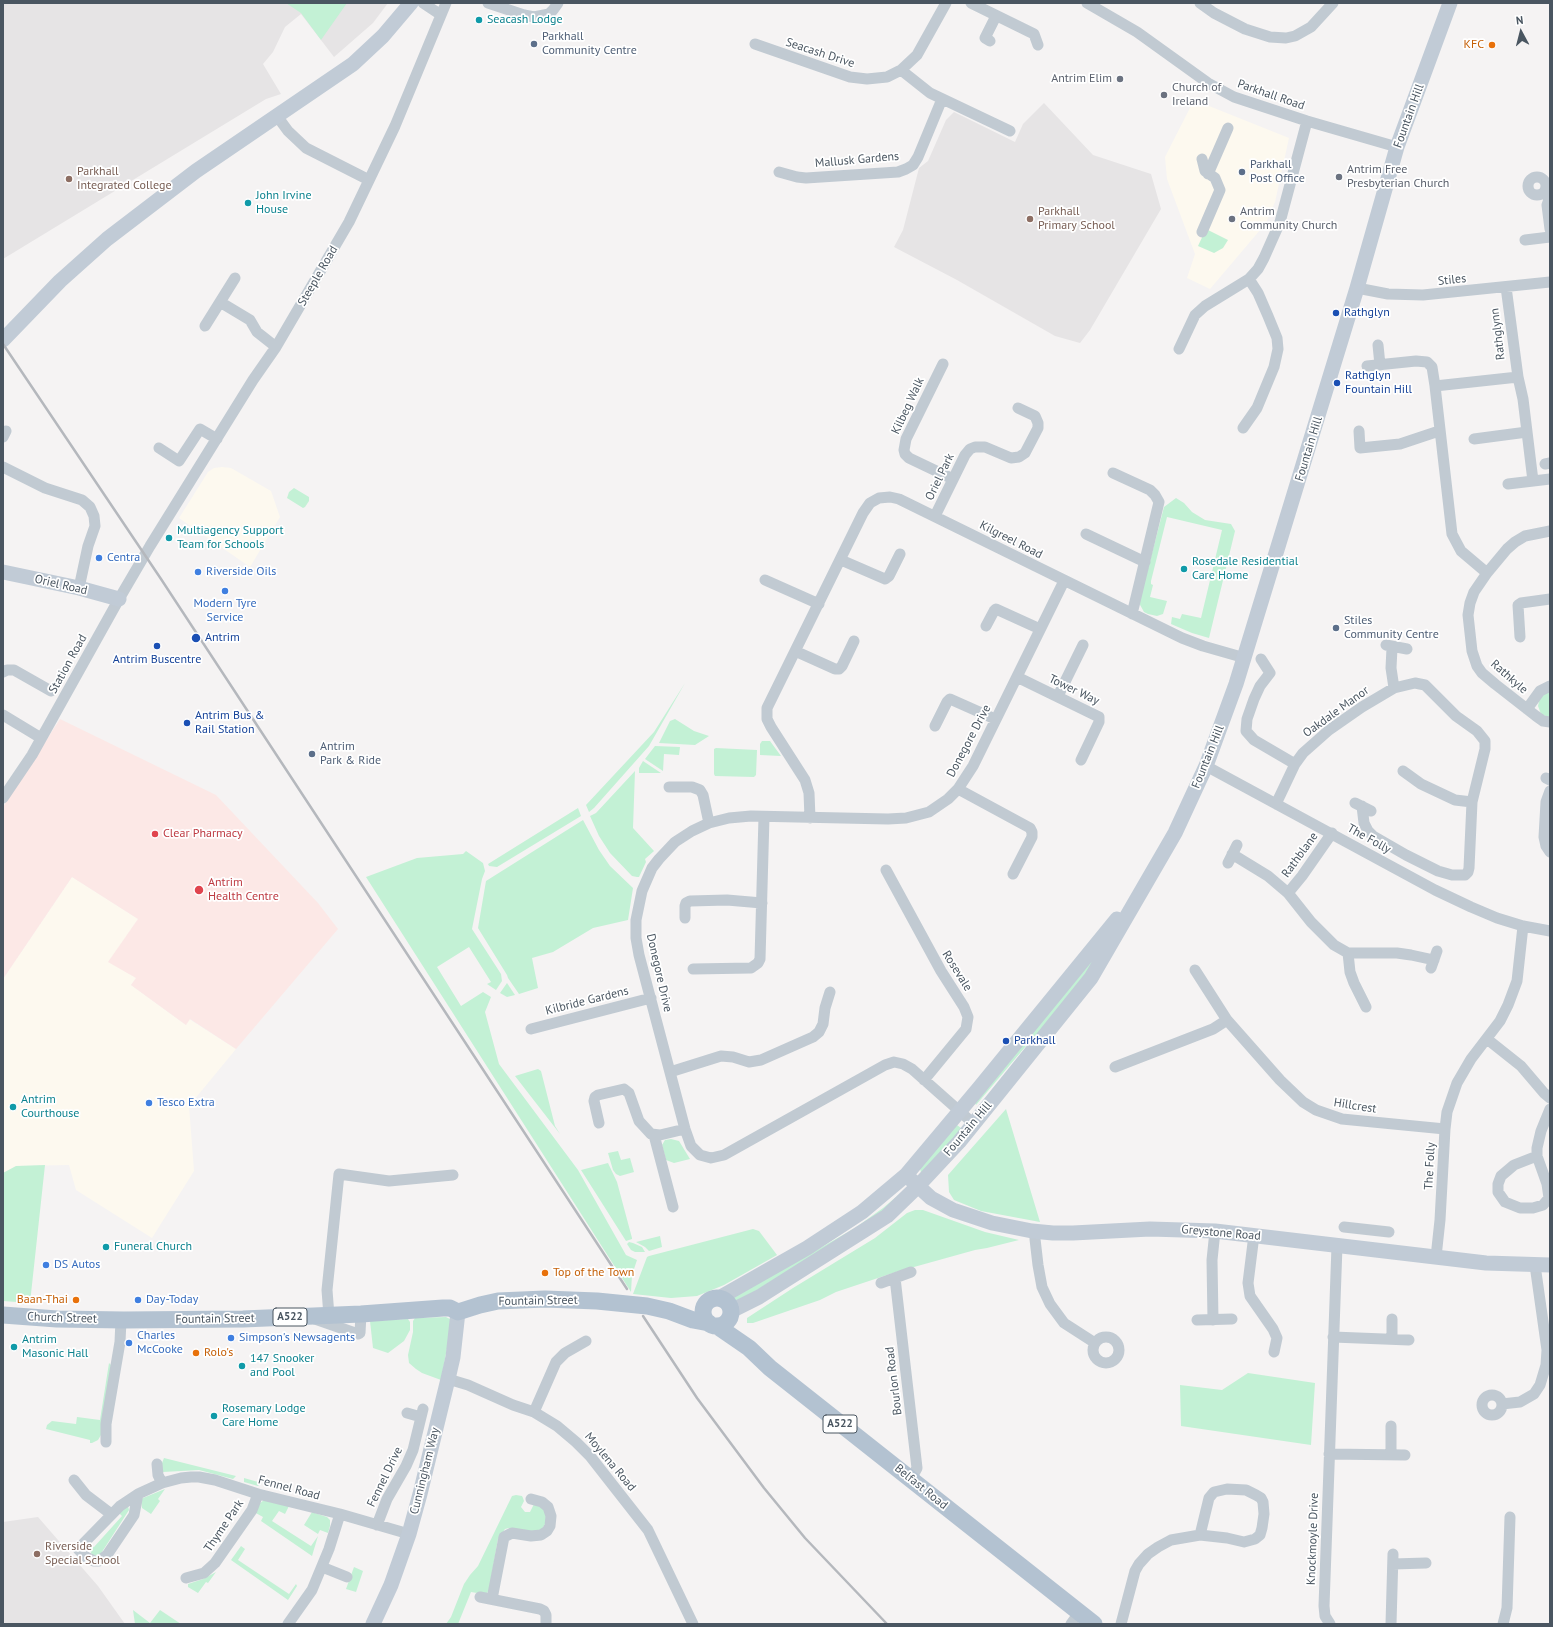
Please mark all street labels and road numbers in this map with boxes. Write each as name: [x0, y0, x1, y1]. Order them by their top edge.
street label: Seacash Drive: [784, 35, 856, 71]
street label: Parkhall Road: [1235, 77, 1307, 113]
street label: Fountain Hill: [1391, 82, 1427, 150]
street label: Mallusk Gardens: [814, 149, 900, 171]
street label: Steeple Road: [295, 243, 341, 309]
street label: Stiles: [1437, 271, 1467, 289]
street label: Rathglynn: [1488, 307, 1508, 361]
street label: Kilbeg Walk: [889, 375, 927, 437]
street label: Fountain Hill: [1292, 415, 1326, 483]
street label: Oriel Park: [922, 451, 958, 503]
street label: Kilgreel Road: [977, 518, 1045, 562]
street label: Oriel Road: [33, 572, 89, 598]
street label: Station Road: [46, 632, 90, 696]
street label: Rathkyle: [1487, 657, 1531, 697]
street label: Tower Way: [1046, 672, 1102, 708]
street label: Oakdale Manor: [1300, 683, 1372, 741]
street label: Donegore Drive: [944, 702, 994, 780]
street label: Fountain Hill: [1189, 723, 1227, 791]
street label: The Folly: [1345, 821, 1393, 857]
street label: Rathblane: [1279, 830, 1321, 880]
street label: Donegore Drive: [643, 932, 675, 1014]
street label: Rosevale: [939, 948, 975, 994]
street label: Kilbride Gardens: [544, 984, 630, 1018]
street label: Hillcrest: [1333, 1096, 1377, 1116]
street label: Fountain Hill: [941, 1099, 995, 1159]
street label: The Folly: [1422, 1142, 1438, 1190]
street label: Greystone Road: [1181, 1222, 1261, 1244]
street label: Fountain Street: [498, 1293, 578, 1309]
road number: A522: [273, 1308, 307, 1326]
street label: Church Street: [27, 1310, 97, 1326]
street label: Fountain Street: [175, 1311, 255, 1327]
street label: Bourlon Road: [883, 1346, 905, 1416]
road number: A522: [823, 1415, 857, 1433]
street label: Cunningham Way: [407, 1426, 443, 1516]
street label: Moylena Road: [581, 1430, 639, 1494]
street label: Fennel Drive: [364, 1445, 406, 1509]
street label: Belfast Road: [892, 1461, 950, 1513]
street label: Fennel Road: [256, 1473, 322, 1503]
street label: Knockmoyle Drive: [1304, 1493, 1322, 1585]
street label: Thyme Park: [201, 1497, 247, 1555]

